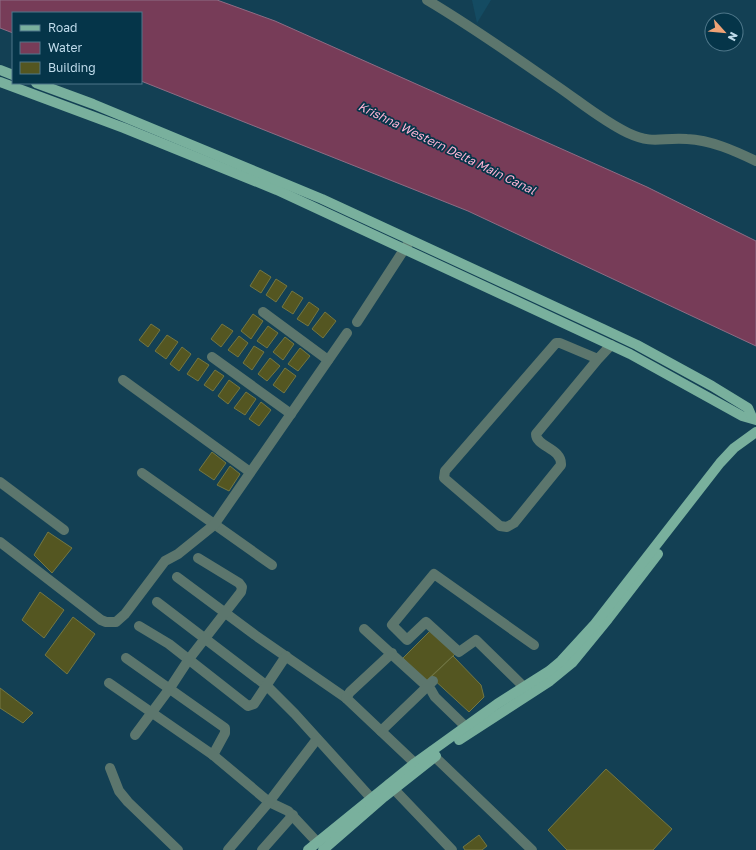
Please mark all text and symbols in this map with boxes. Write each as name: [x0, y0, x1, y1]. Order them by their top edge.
legend: [12, 12, 142, 84]
north arrow: [704, 12, 744, 52]
text: Road: [48, 20, 77, 35]
text: N: [726, 30, 741, 43]
text: Water: [48, 40, 82, 55]
text: Building: [48, 60, 96, 75]
water label: Krishna Western Delta Main Canal: [356, 98, 539, 198]

